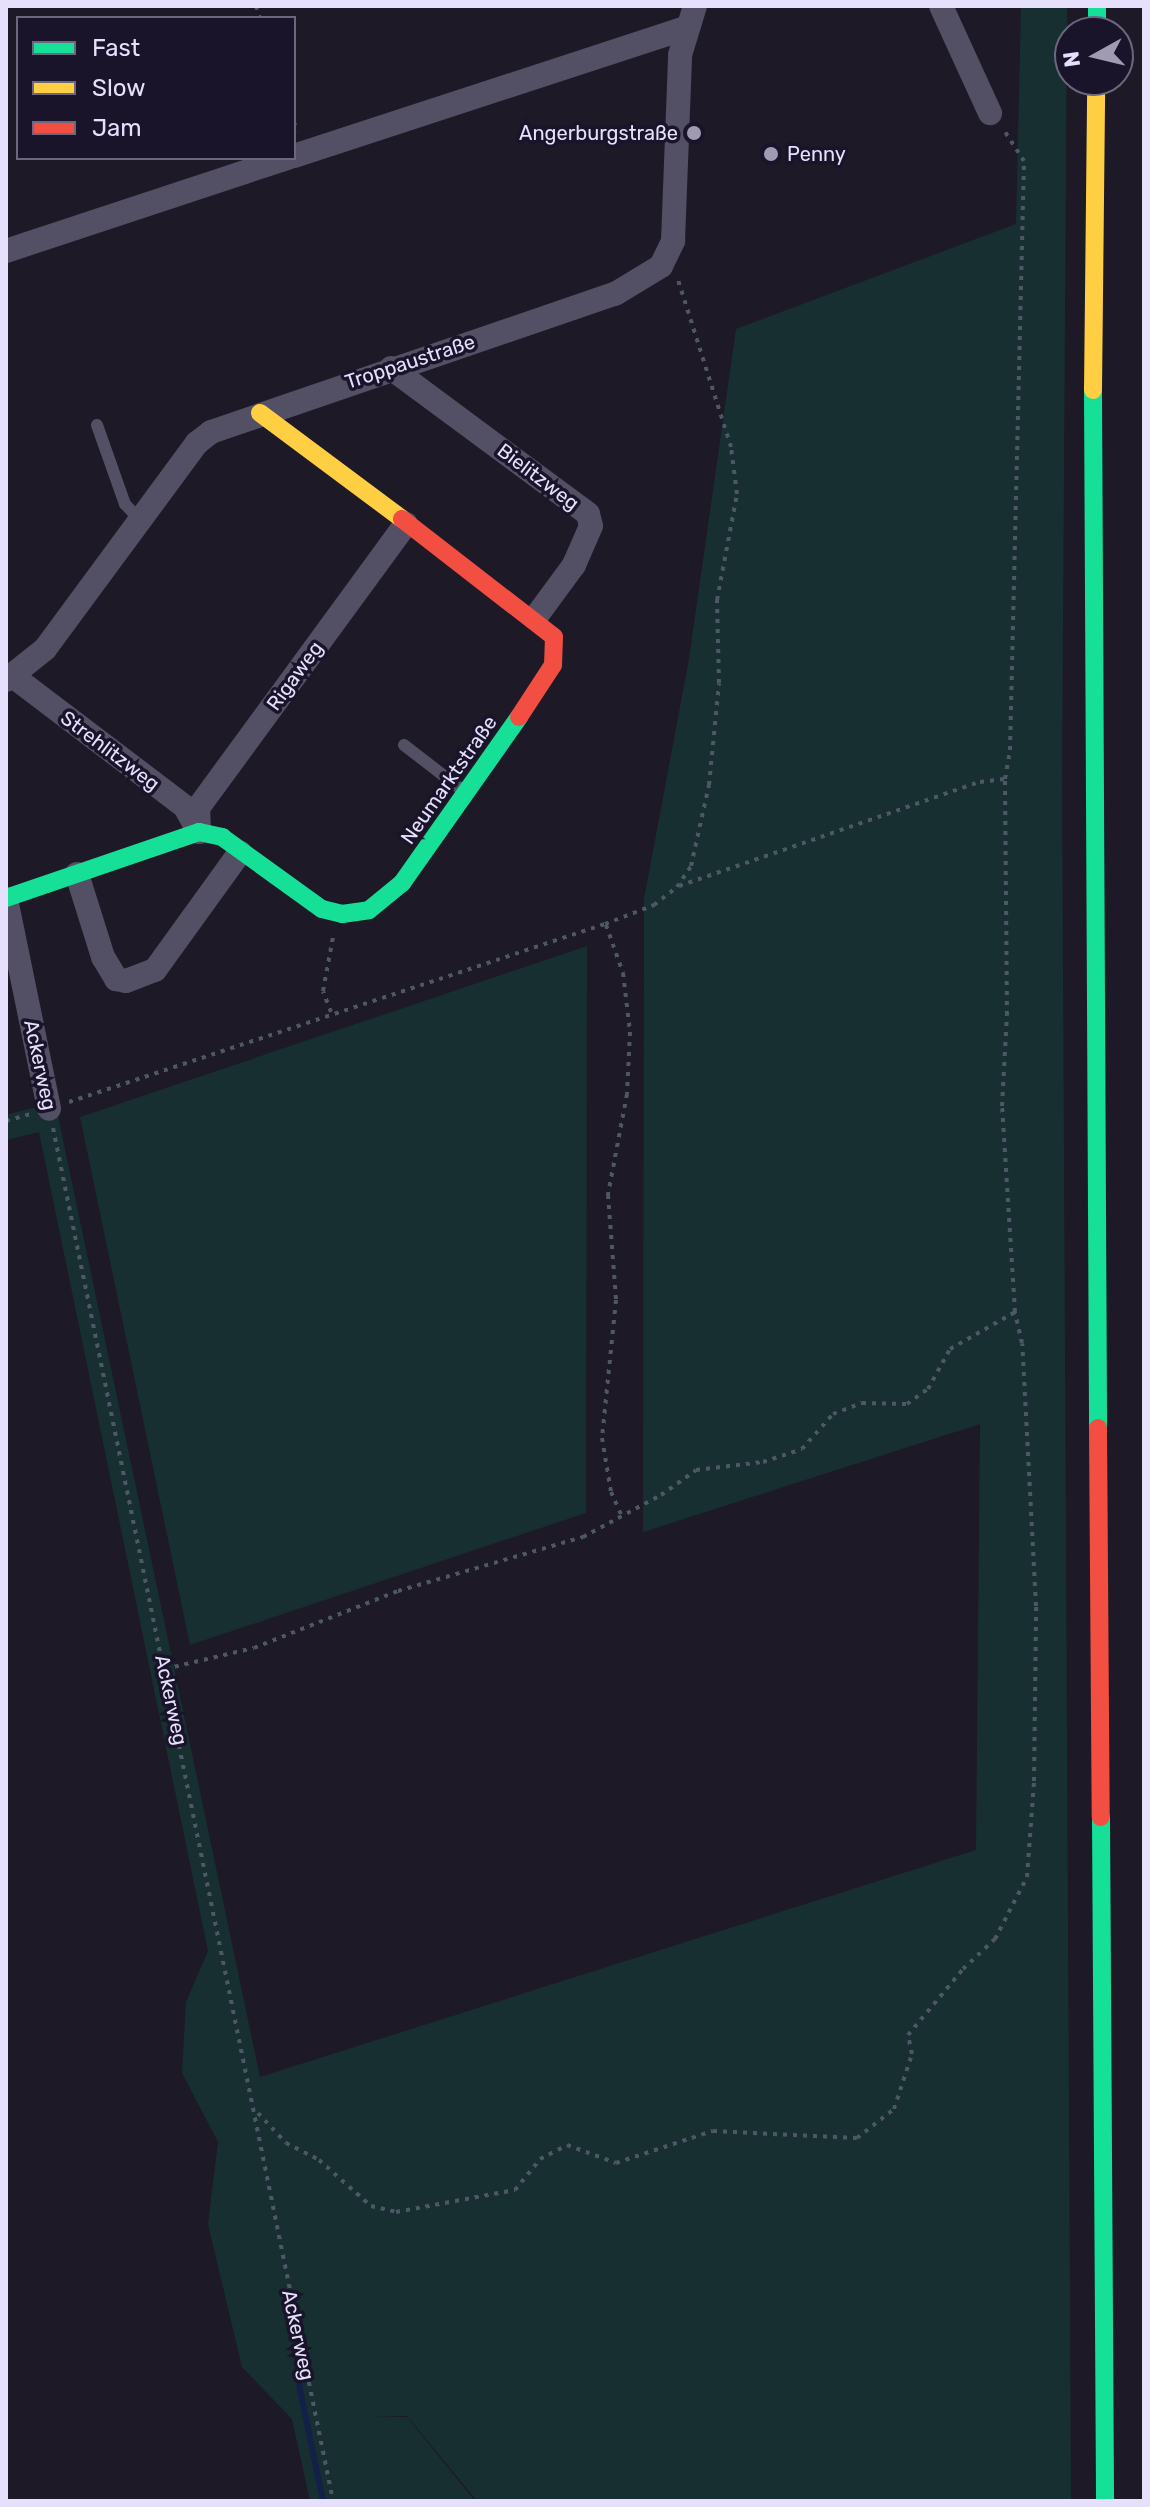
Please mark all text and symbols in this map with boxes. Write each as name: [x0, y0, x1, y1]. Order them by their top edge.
legend: [16, 16, 296, 160]
north arrow: [1054, 16, 1134, 96]
text: Fast: [92, 34, 140, 62]
text: N: [1057, 49, 1086, 69]
text: Slow: [92, 74, 145, 102]
text: Jam: [92, 114, 142, 142]
place label: Angerburgstraße: [519, 121, 678, 145]
marker: Angerburgstraße: [685, 124, 703, 142]
place label: Penny: [787, 142, 846, 166]
marker: Penny: [762, 145, 780, 163]
street label: Troppaustraße: [342, 330, 478, 394]
street label: Bielitzweg: [492, 439, 584, 515]
street label: Rigaweg: [262, 637, 328, 715]
street label: Strehlitzweg: [56, 706, 164, 796]
street label: Neumarktstraße: [396, 711, 502, 849]
street label: Ackerweg: [19, 1018, 61, 1112]
street label: Ackerweg: [150, 1653, 192, 1747]
street label: Ackerweg: [277, 2288, 319, 2382]

